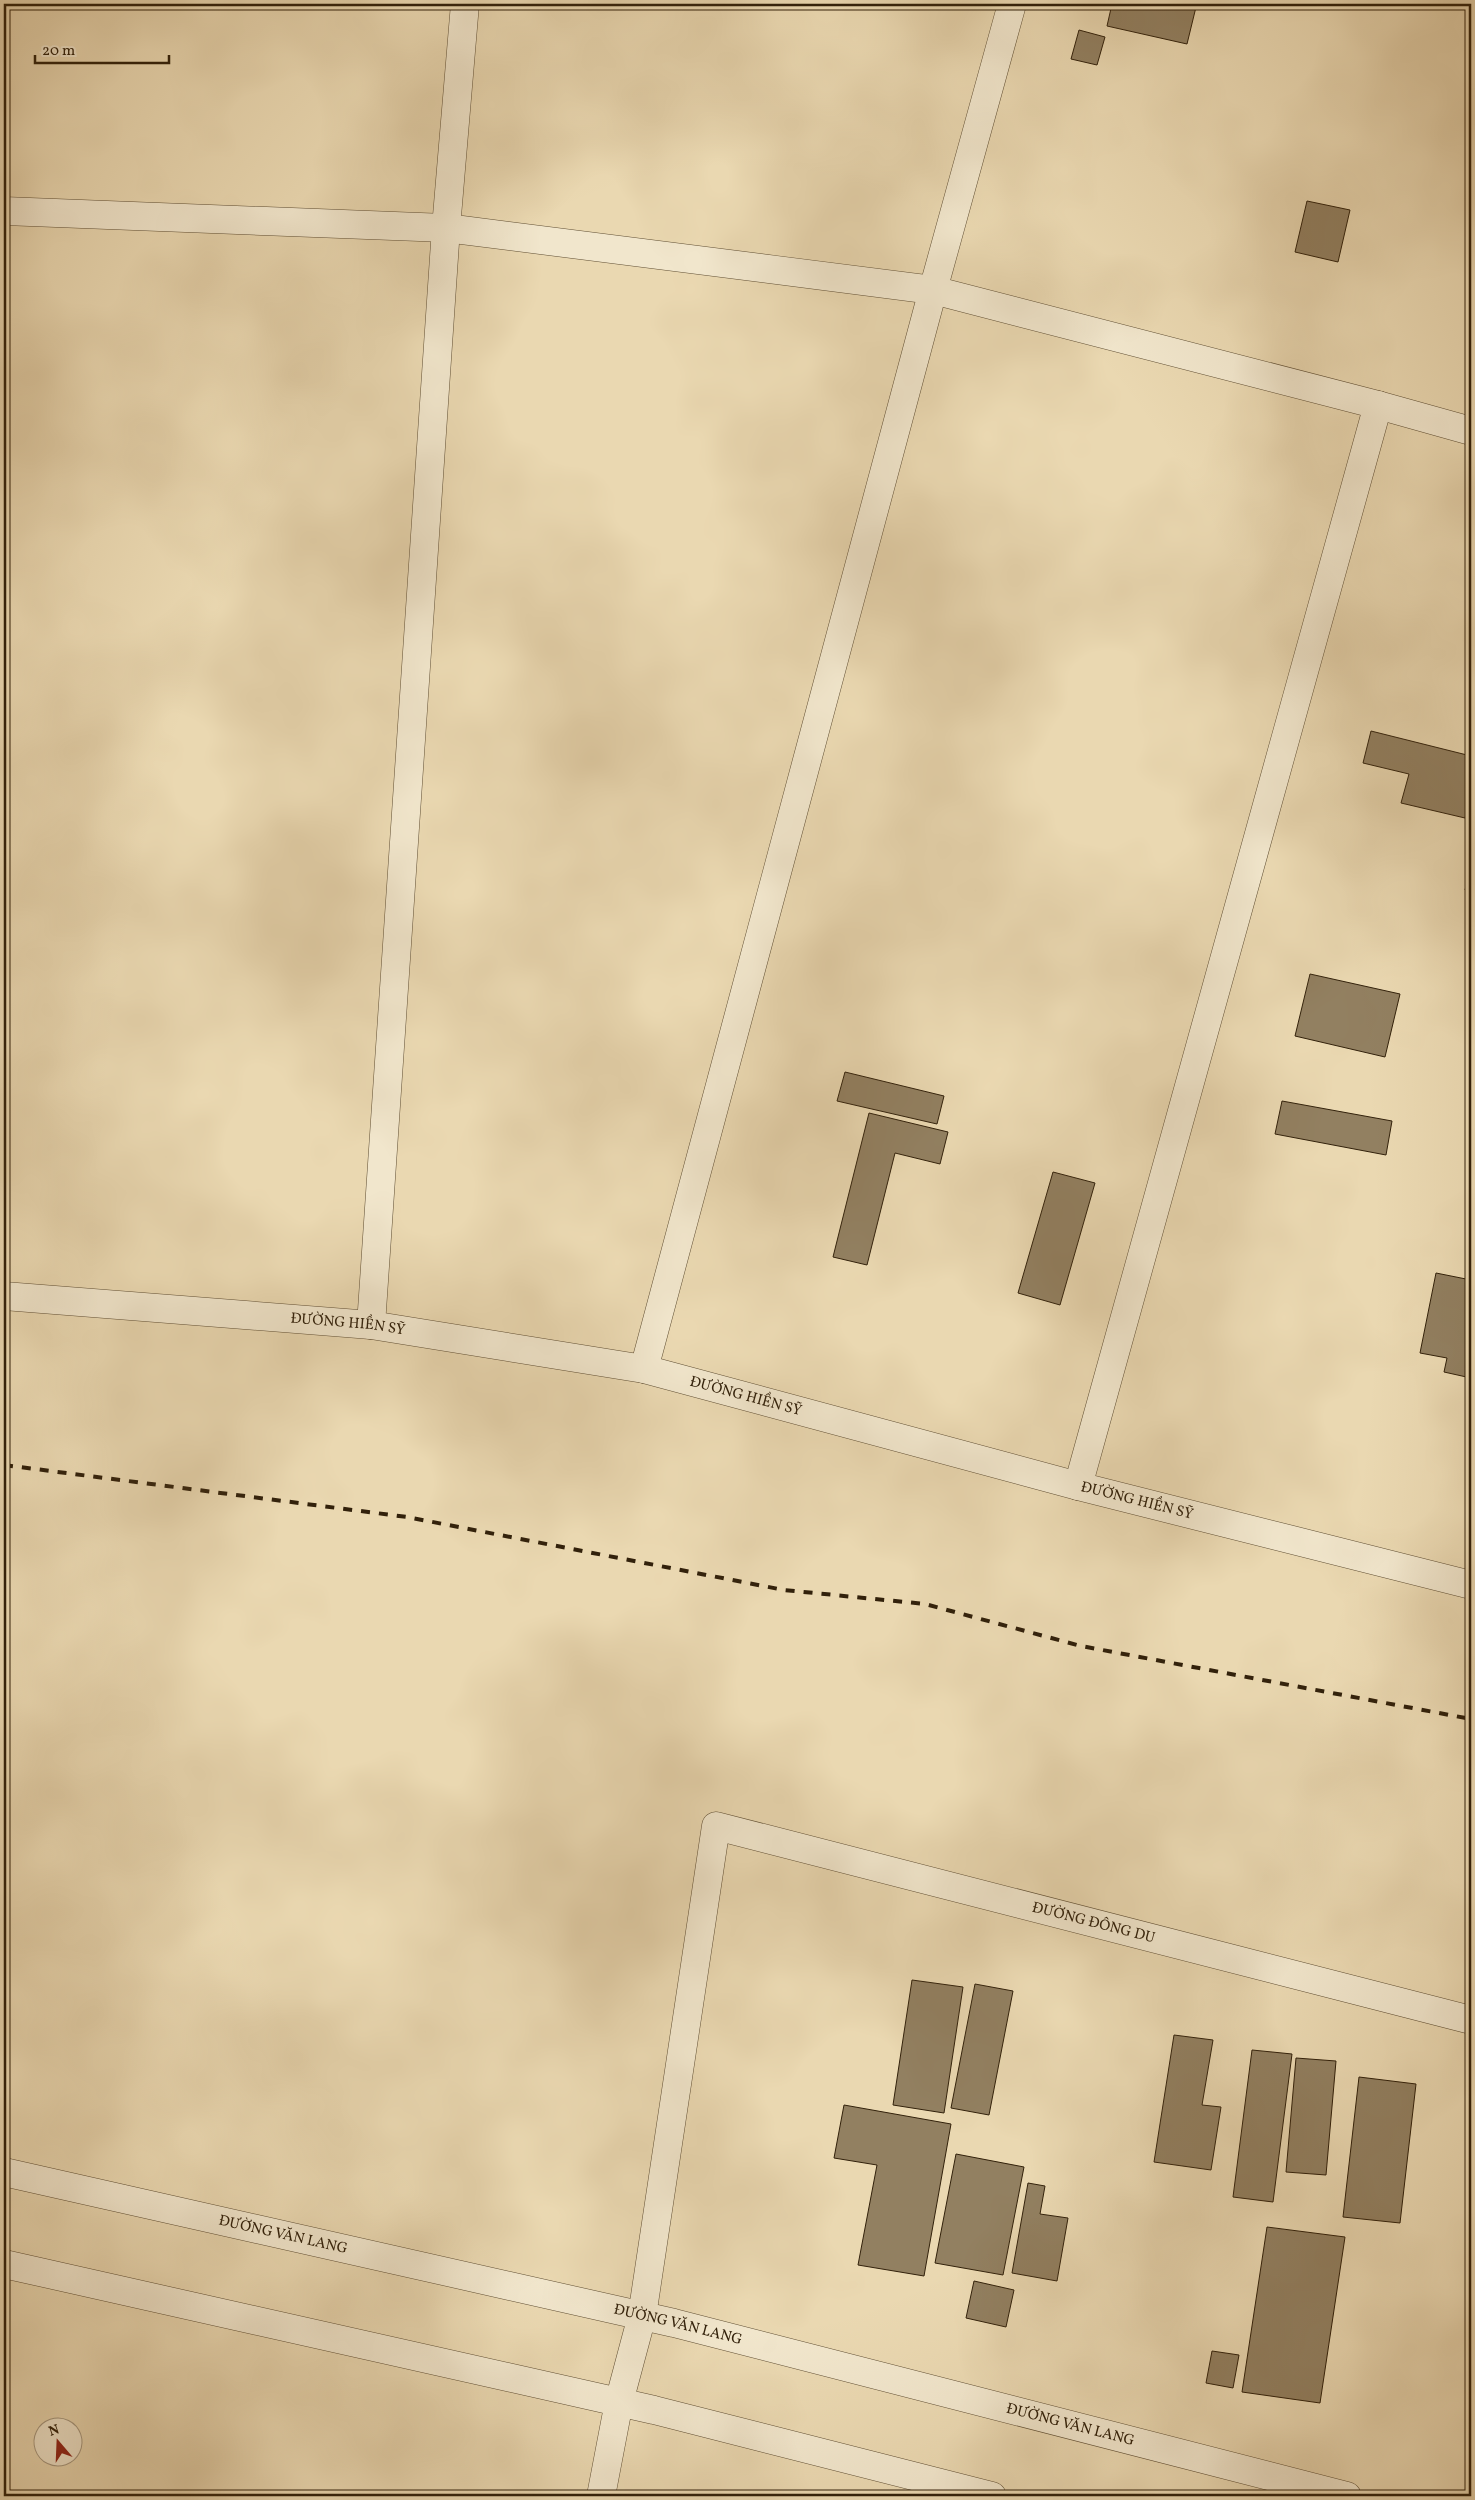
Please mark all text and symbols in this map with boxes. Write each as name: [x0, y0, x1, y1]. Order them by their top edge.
scale bar: [35, 32, 169, 64]
text: 20 m: [42, 41, 75, 62]
street label: ĐƯỜNG HIỀN SỸ: [290, 1308, 407, 1341]
street label: ĐƯỜNG HIỀN SỸ: [687, 1371, 805, 1422]
street label: ĐƯỜNG HIỀN SỸ: [1079, 1477, 1196, 1525]
street label: ĐƯỜNG ĐÔNG DU: [1030, 1897, 1157, 1949]
street label: ĐƯỜNG VĂN LANG: [216, 2210, 350, 2260]
street label: ĐƯỜNG VĂN LANG: [612, 2299, 744, 2351]
street label: ĐƯỜNG VĂN LANG: [1004, 2398, 1137, 2451]
north arrow: [32, 2418, 82, 2468]
text: N: [46, 2420, 62, 2442]

